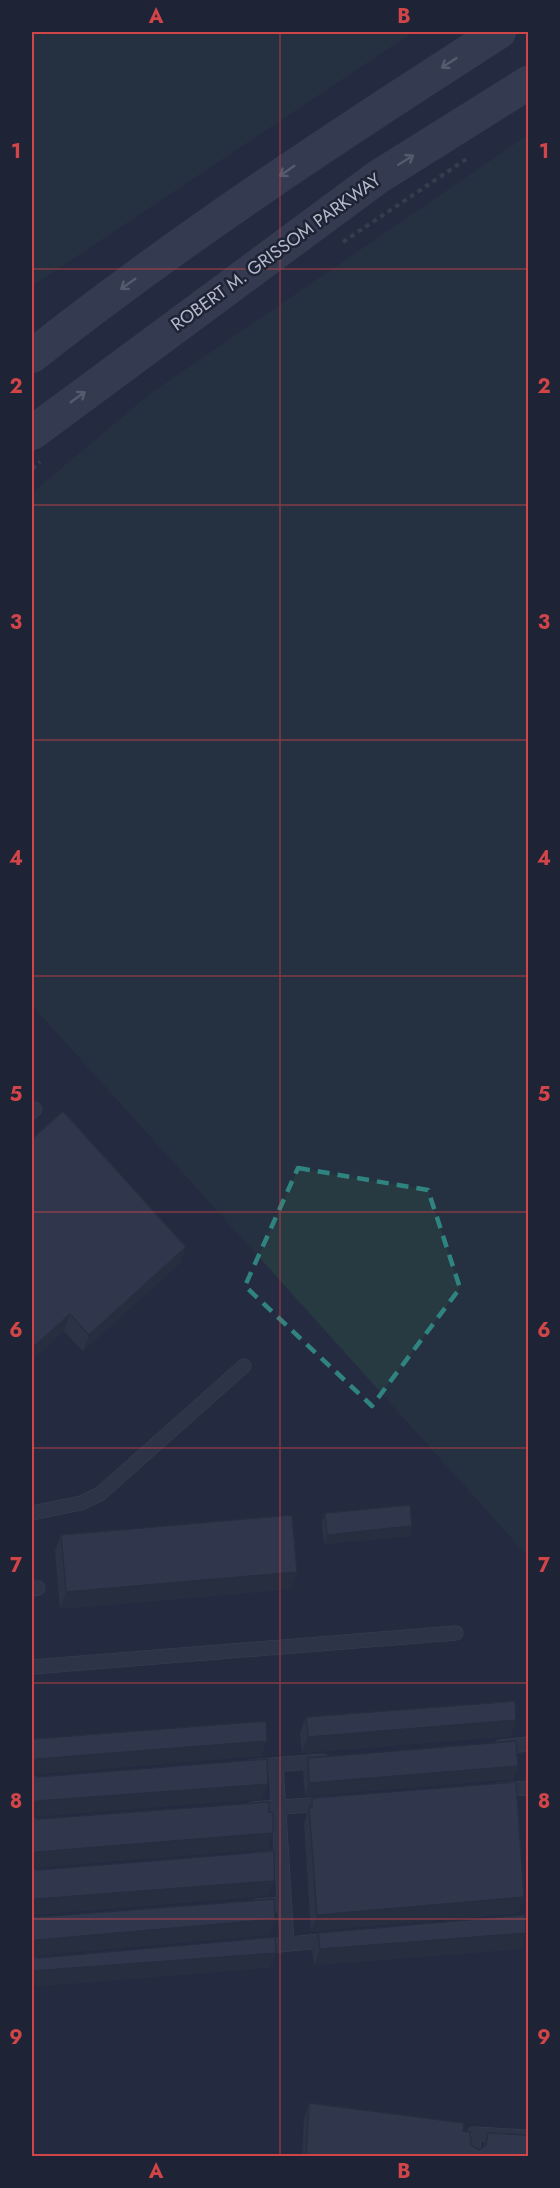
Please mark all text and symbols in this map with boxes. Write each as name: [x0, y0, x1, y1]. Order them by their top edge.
text: A: [148, 2, 164, 31]
text: B: [397, 2, 411, 31]
one-way arrow: [441, 57, 458, 70]
text: 1: [11, 137, 21, 166]
text: 1: [539, 137, 549, 166]
one-way arrow: [397, 153, 414, 165]
one-way arrow: [280, 165, 296, 177]
street label: ROBERT M. GRISSOM PARKWAY: [166, 166, 387, 337]
one-way arrow: [120, 278, 137, 290]
text: 2: [9, 372, 23, 401]
text: 2: [537, 372, 551, 401]
one-way arrow: [69, 391, 85, 403]
text: 3: [10, 608, 22, 637]
text: 3: [538, 608, 550, 637]
text: 4: [9, 844, 23, 873]
text: 4: [537, 844, 551, 873]
text: 5: [10, 1080, 23, 1109]
text: 5: [538, 1080, 551, 1109]
text: 6: [9, 1316, 23, 1345]
text: 6: [537, 1316, 551, 1345]
text: 7: [10, 1551, 23, 1580]
text: 7: [538, 1551, 551, 1580]
text: 8: [10, 1787, 22, 1816]
text: 8: [538, 1787, 550, 1816]
text: 9: [9, 2023, 23, 2052]
text: 9: [537, 2023, 551, 2052]
text: A: [148, 2157, 164, 2186]
text: B: [397, 2157, 411, 2186]

